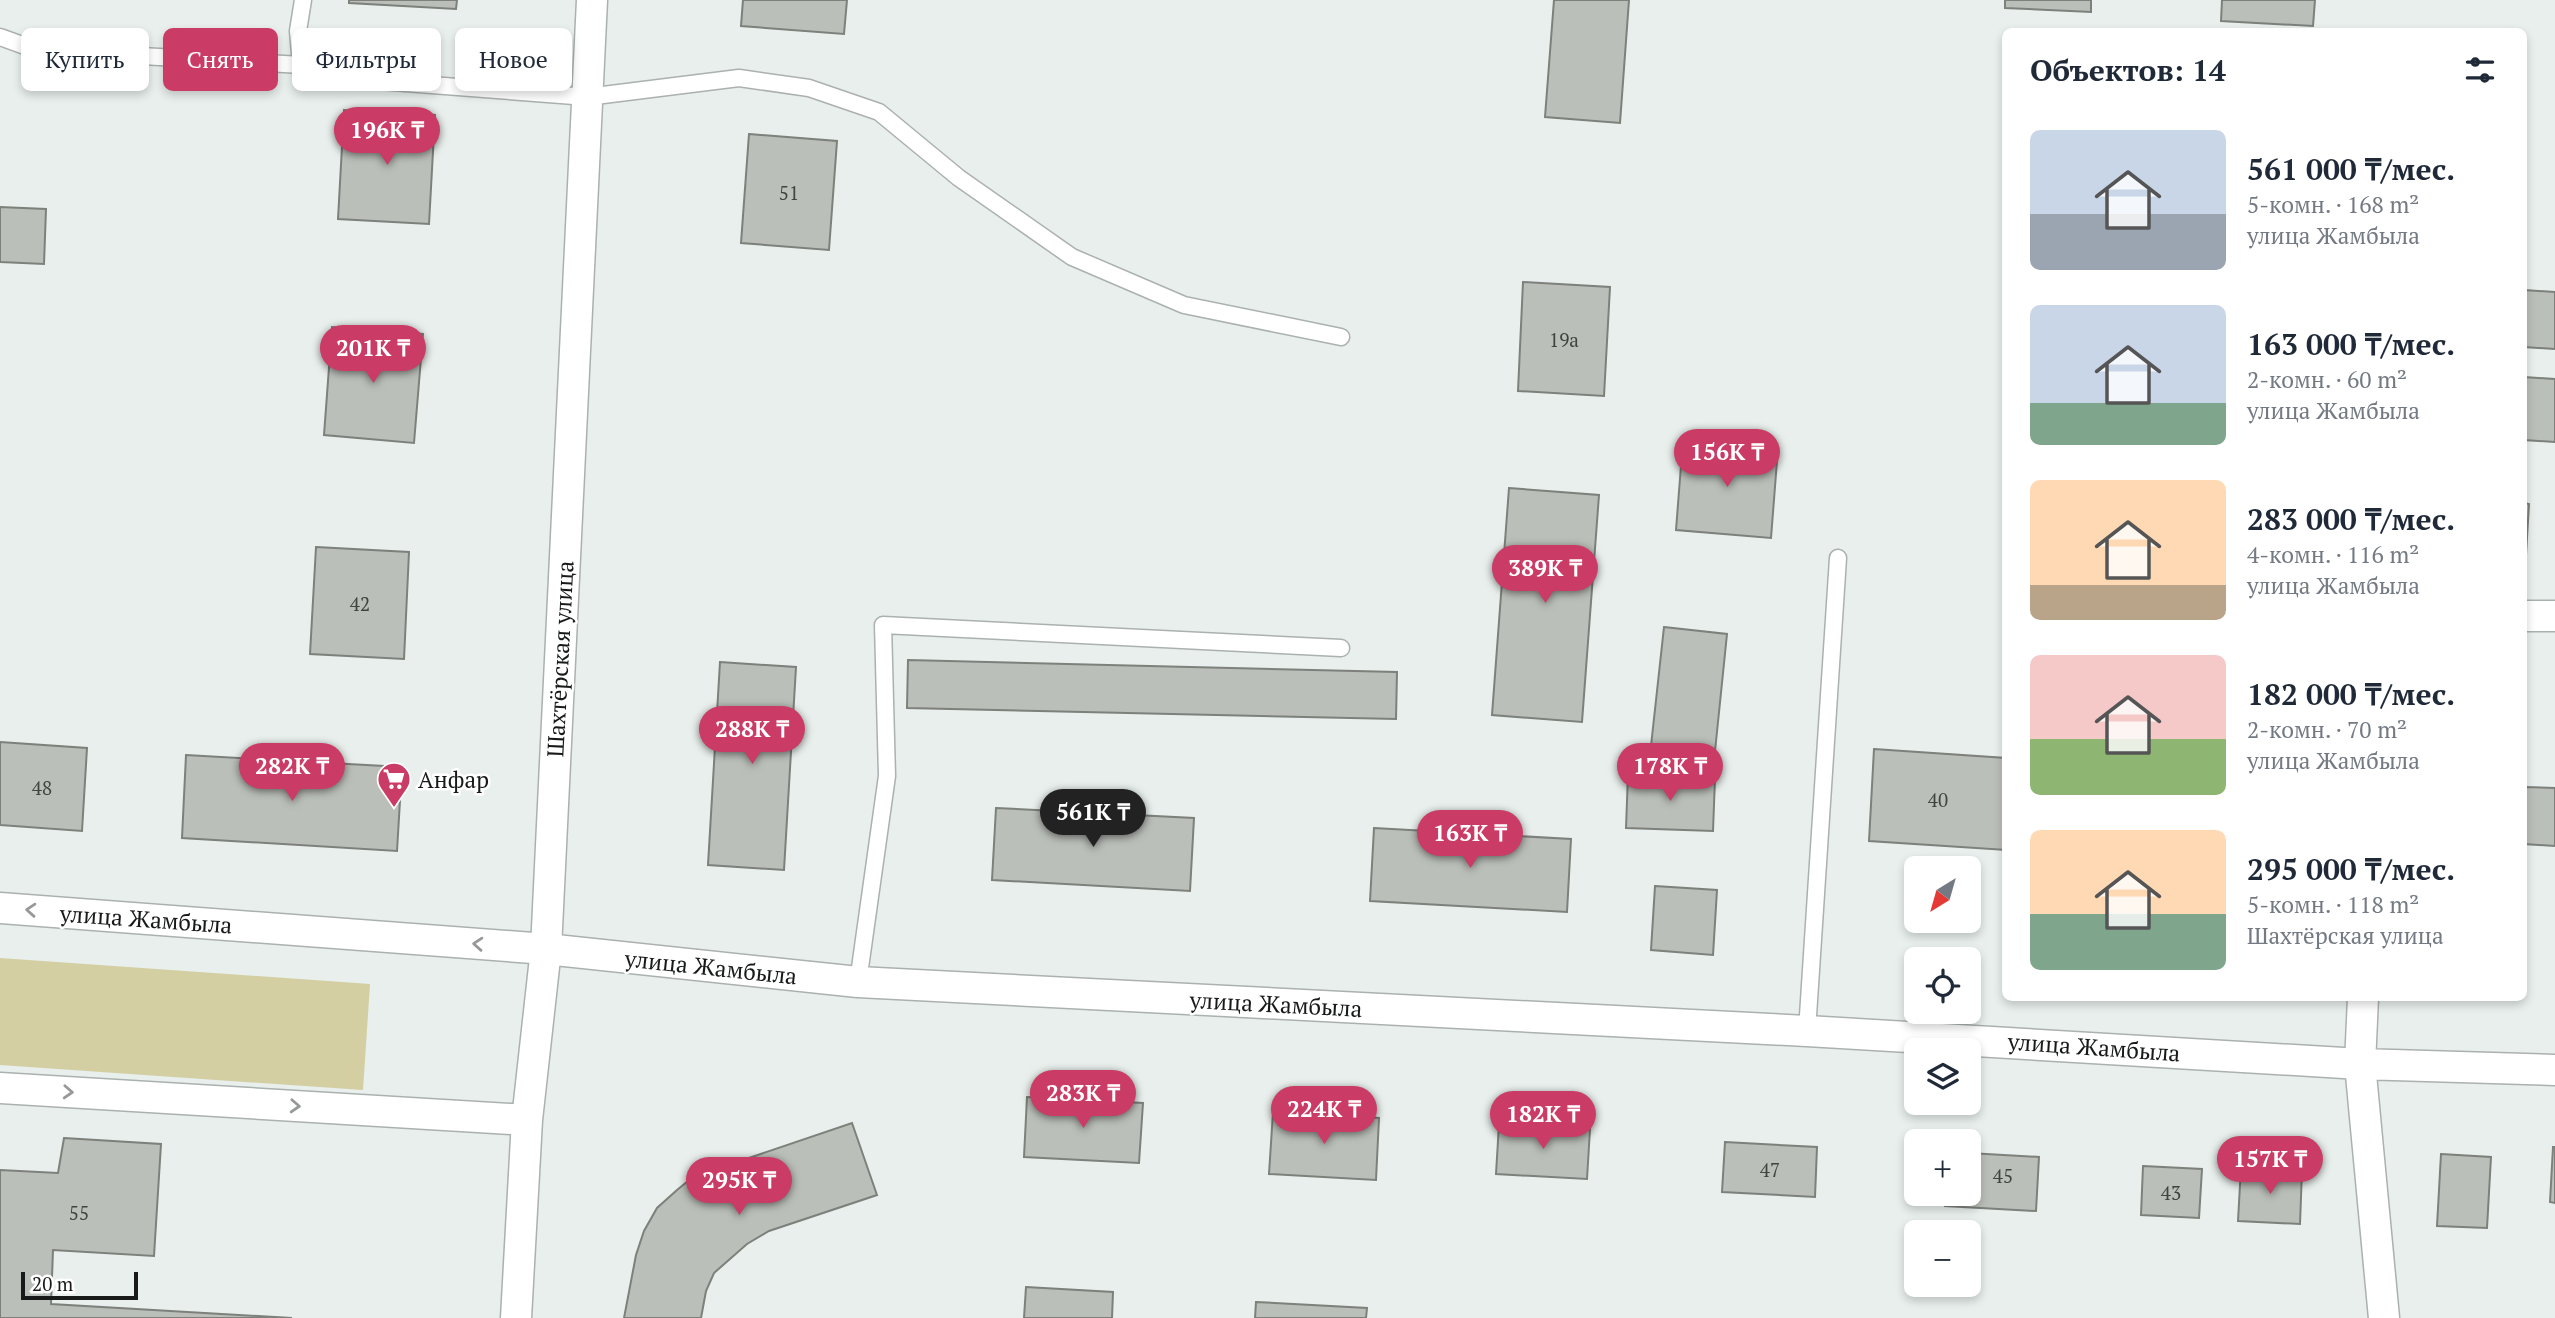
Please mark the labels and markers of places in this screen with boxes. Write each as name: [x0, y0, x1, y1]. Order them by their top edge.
pin: 196K ₸: [330, 108, 444, 167]
pin: 201K ₸: [316, 326, 430, 385]
pin: 156K ₸: [1670, 430, 1784, 489]
pin: 389K ₸: [1488, 546, 1602, 605]
pin: 288K ₸: [695, 706, 809, 766]
pin: 282K ₸: [235, 744, 349, 803]
pin: 178K ₸: [1613, 744, 1727, 803]
supermarket icon: Анфар: [375, 760, 413, 809]
place label: Анфар: [418, 764, 489, 795]
pin: 561K ₸: [1036, 790, 1150, 849]
pin: 163K ₸: [1413, 810, 1527, 870]
pin: 283K ₸: [1026, 1070, 1140, 1130]
pin: 224K ₸: [1267, 1086, 1381, 1146]
pin: 182K ₸: [1486, 1092, 1600, 1151]
pin: 157K ₸: [2213, 1136, 2327, 1196]
pin: 295K ₸: [682, 1158, 796, 1217]

